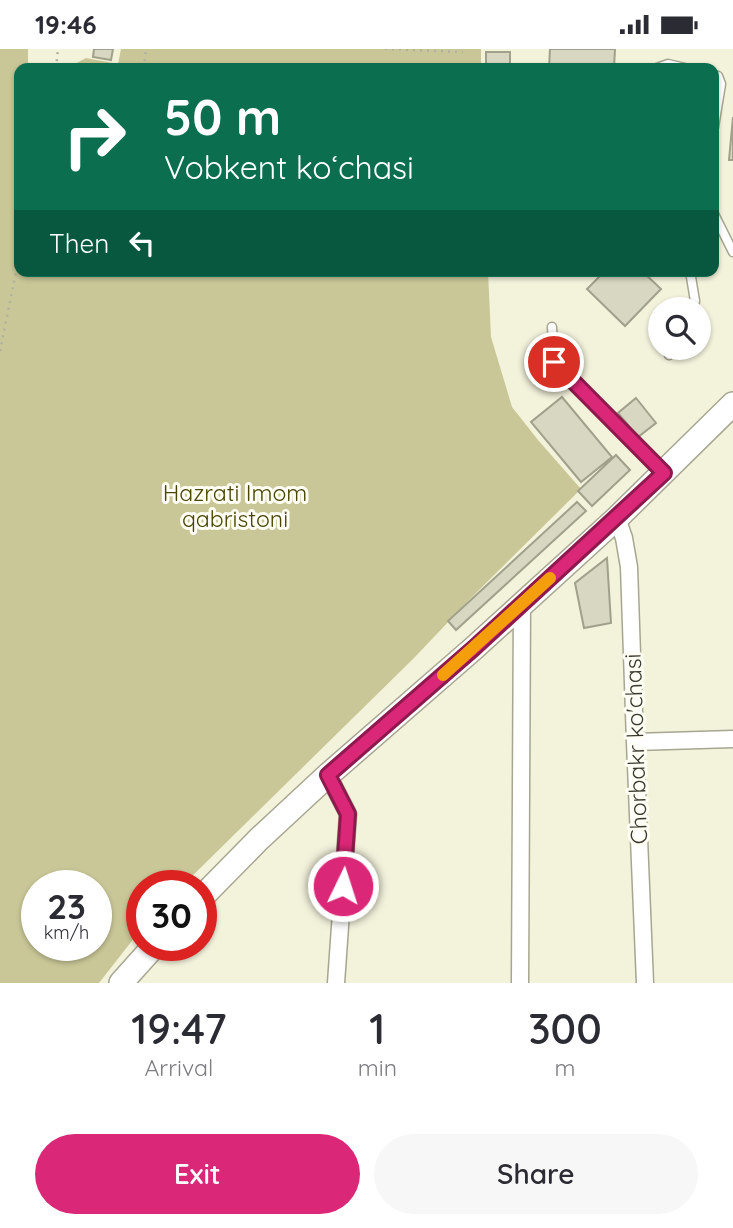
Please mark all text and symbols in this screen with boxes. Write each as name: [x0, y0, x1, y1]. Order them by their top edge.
text: 19:46: [35, 8, 97, 41]
text: 50 m: [164, 86, 281, 147]
icon: right: [49, 91, 140, 182]
text: Vobkent koʻchasi: [164, 147, 414, 187]
icon: left: [123, 224, 161, 262]
text: Then: [49, 227, 109, 260]
map controls: [648, 297, 711, 360]
button: search: [648, 297, 711, 360]
pin: [524, 332, 584, 392]
icon: arrive: [535, 343, 573, 381]
park label: Hazrati Imom qabristoni: [163, 478, 307, 533]
street label: Chorbakr ko'chasi: [618, 653, 653, 845]
position arrow: [306, 849, 380, 923]
speed limit sign: 30: [126, 870, 217, 961]
text: 23: [47, 884, 86, 928]
text: km/h: [44, 921, 89, 944]
text: 19:47: [131, 1002, 226, 1055]
text: 1: [369, 1002, 385, 1055]
text: 300: [528, 1002, 602, 1055]
text: Arrival: [144, 1053, 213, 1082]
text: min: [358, 1053, 397, 1082]
text: m: [554, 1053, 575, 1082]
button: Exit: [35, 1134, 360, 1214]
button: Share: [374, 1134, 698, 1214]

